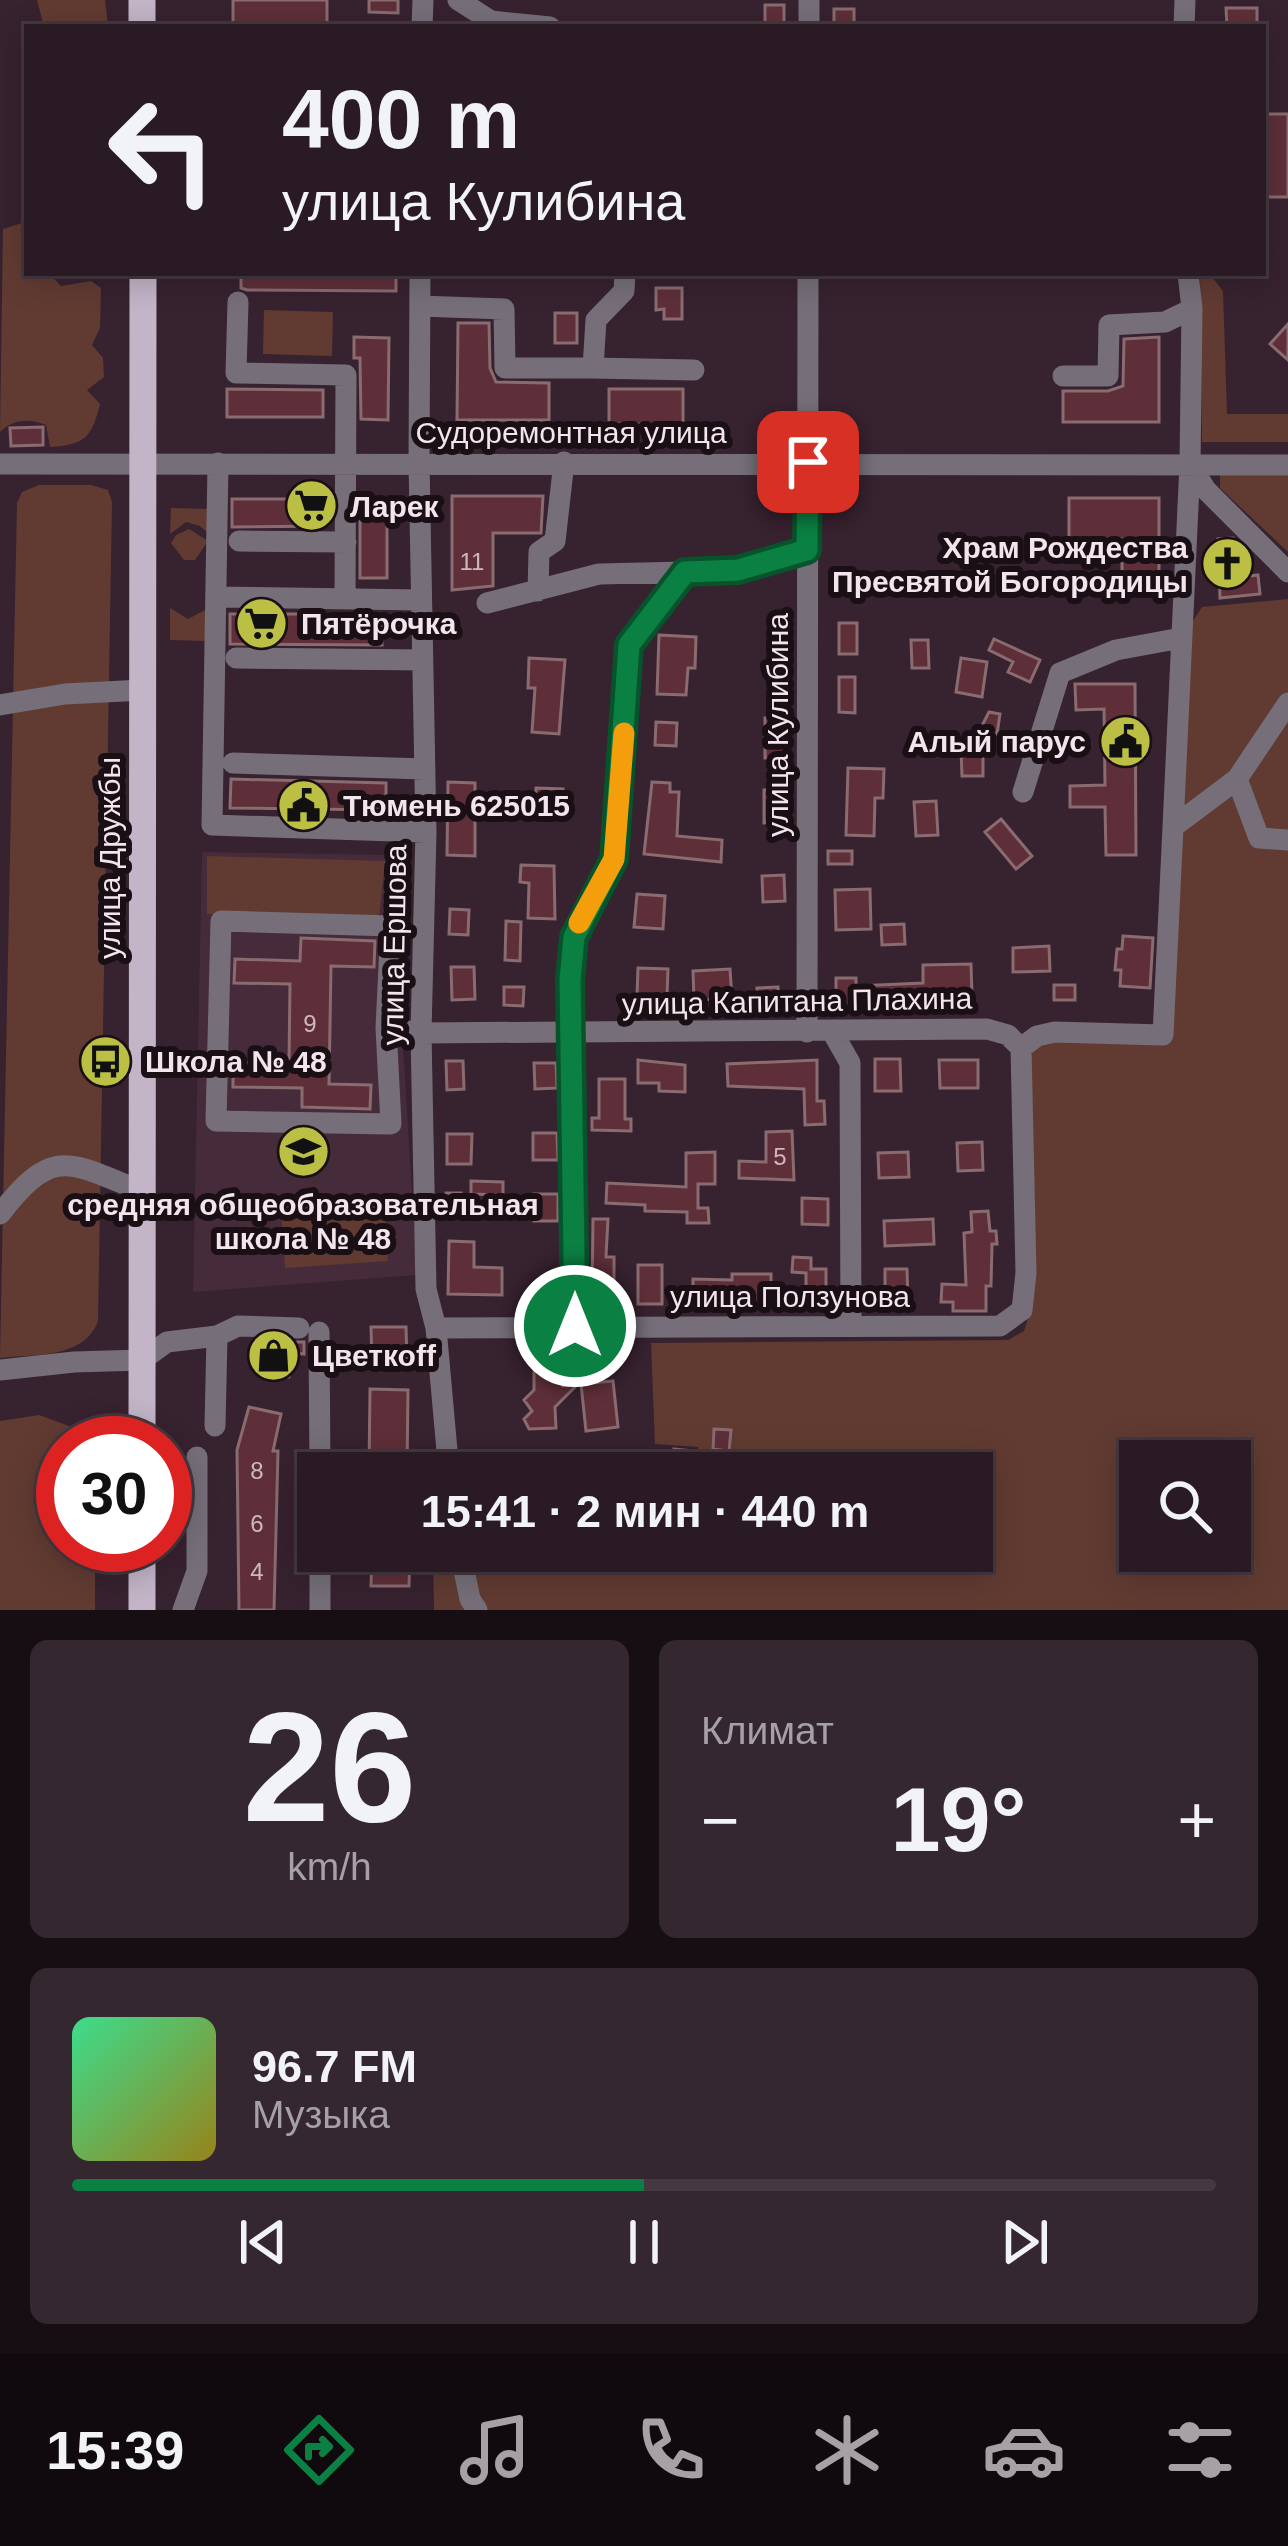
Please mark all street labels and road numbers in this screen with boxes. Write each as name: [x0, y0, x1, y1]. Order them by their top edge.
street label: Судоремонтная улица: [415, 416, 727, 449]
street label: улица Кулибина: [761, 613, 794, 837]
street label: улица Дружбы: [93, 757, 126, 959]
street label: улица Ершова: [376, 844, 412, 1046]
street label: улица Капитана Плахина: [622, 981, 973, 1021]
street label: улица Ползунова: [670, 1280, 910, 1313]

